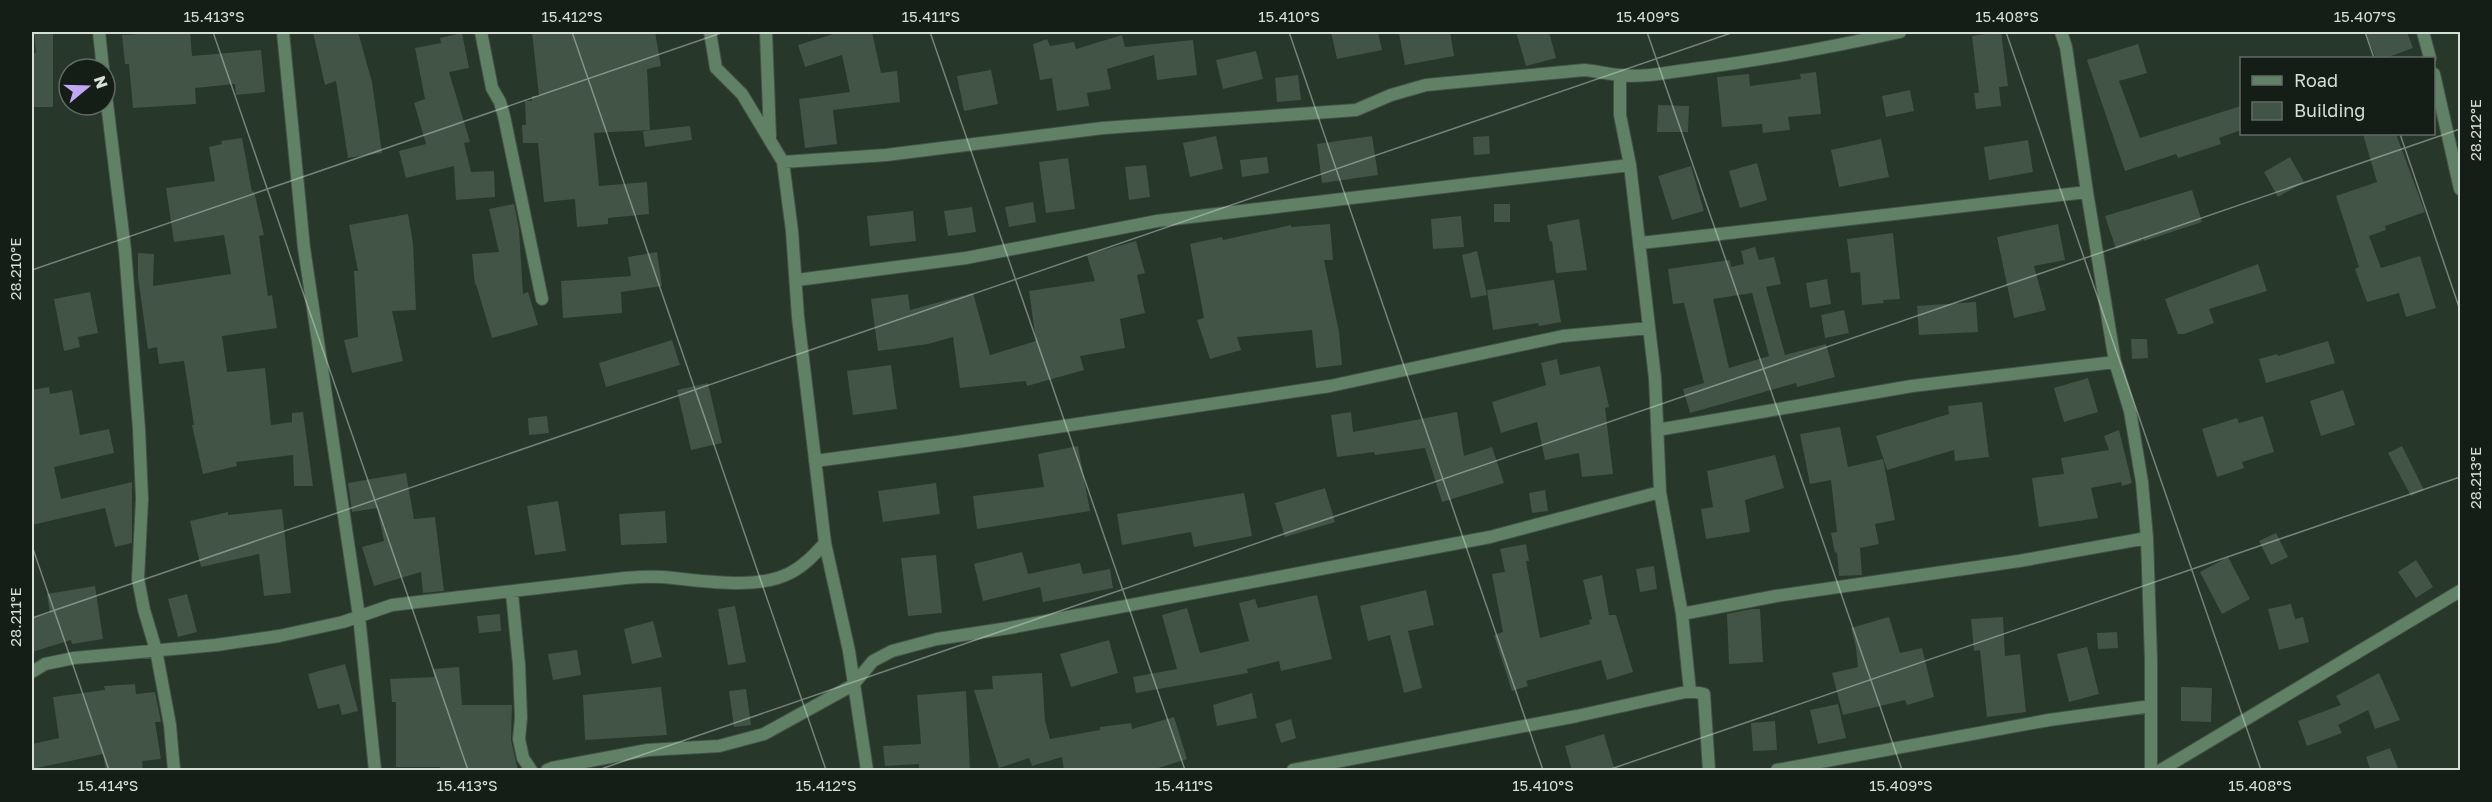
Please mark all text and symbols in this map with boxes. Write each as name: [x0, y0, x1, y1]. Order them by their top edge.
text: 15.413°S: [183, 7, 245, 25]
text: 15.412°S: [541, 7, 603, 25]
text: 15.411°S: [902, 7, 960, 25]
text: 15.410°S: [1258, 7, 1320, 25]
text: 15.409°S: [1616, 7, 1680, 25]
text: 15.408°S: [1975, 7, 2039, 25]
text: 15.407°S: [2334, 7, 2396, 25]
north arrow: [57, 57, 117, 117]
legend: [2240, 57, 2435, 135]
text: Road: [2294, 69, 2338, 91]
text: N: [90, 73, 113, 91]
text: Building: [2294, 99, 2365, 121]
text: 28.212°E: [2466, 99, 2484, 161]
text: 28.210°E: [6, 238, 24, 300]
text: 28.213°E: [2466, 447, 2484, 509]
text: 28.211°E: [6, 587, 24, 647]
text: 15.414°S: [78, 776, 138, 794]
text: 15.413°S: [436, 776, 498, 794]
text: 15.412°S: [795, 776, 857, 794]
text: 15.411°S: [1155, 776, 1213, 794]
text: 15.410°S: [1512, 776, 1574, 794]
text: 15.409°S: [1869, 776, 1933, 794]
text: 15.408°S: [2228, 776, 2292, 794]

